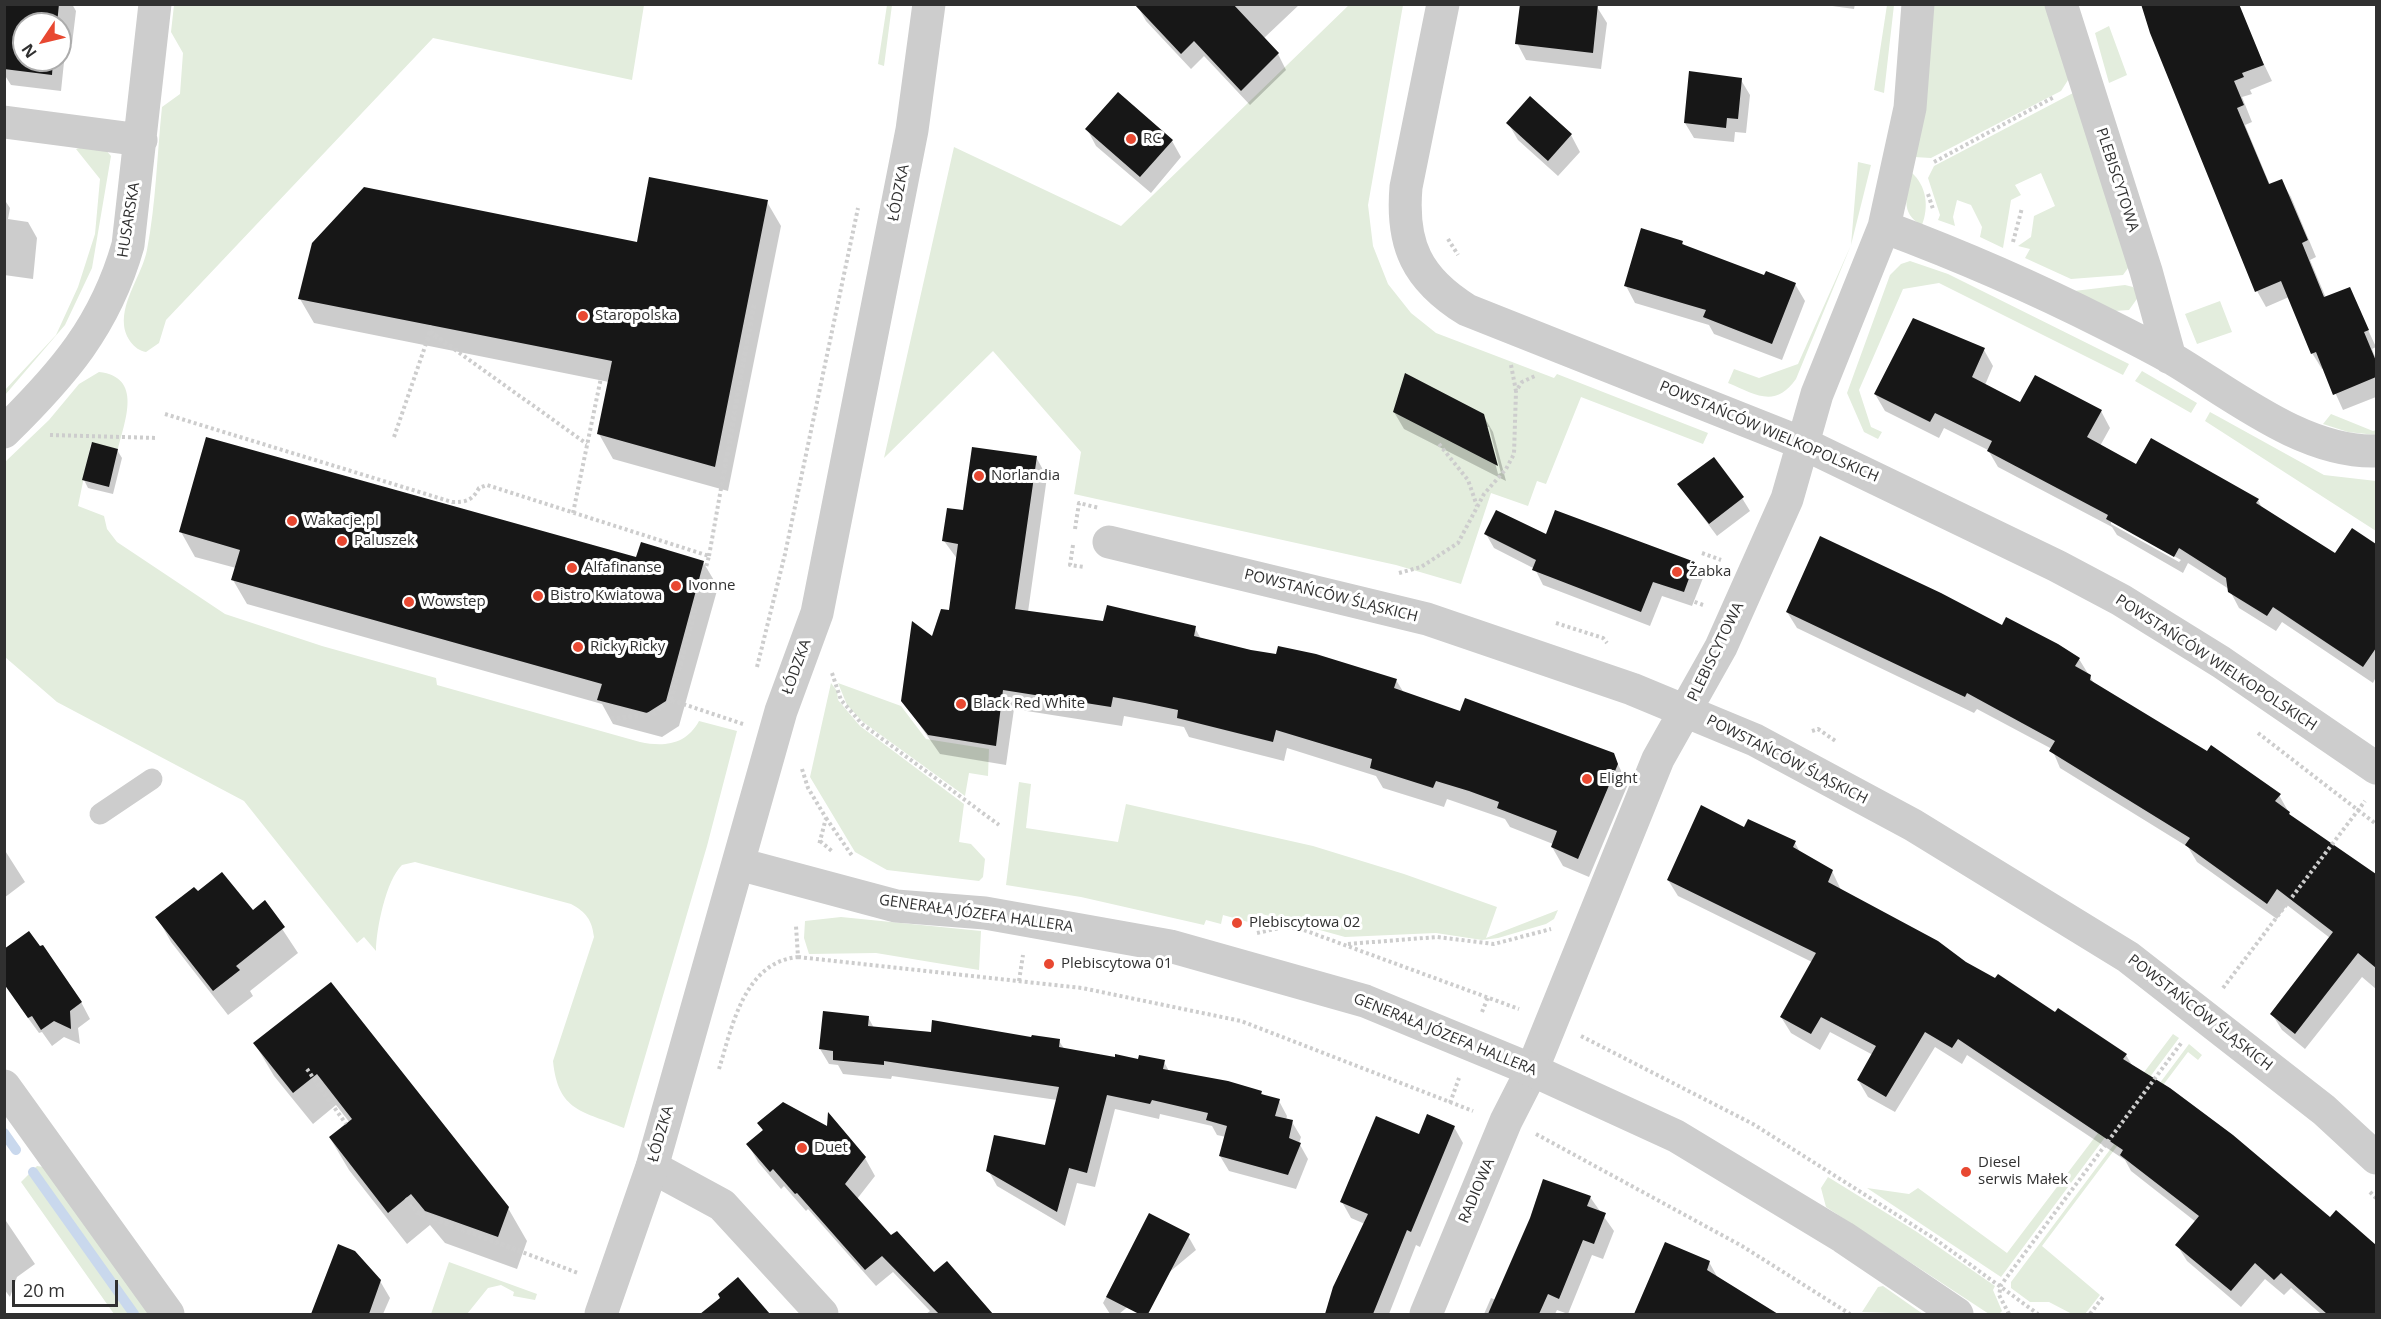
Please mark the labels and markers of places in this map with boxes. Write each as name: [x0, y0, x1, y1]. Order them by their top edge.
place label: RC: [1143, 130, 1162, 148]
marker: RC: [1124, 132, 1138, 146]
place label: Staropolska: [595, 307, 677, 325]
marker: Staropolska: [576, 309, 590, 323]
place label: Norlandia: [991, 467, 1060, 485]
marker: Norlandia: [972, 469, 986, 483]
place label: Wakacje.pl: [304, 512, 379, 530]
marker: Wakacje.pl: [285, 514, 299, 528]
place label: Paluszek: [354, 532, 415, 550]
marker: Paluszek: [335, 534, 349, 548]
place label: Alfafinanse: [584, 559, 662, 577]
marker: Alfafinanse: [565, 561, 579, 575]
place label: Żabka: [1689, 563, 1731, 581]
marker: Żabka: [1670, 565, 1684, 579]
place label: Ivonne: [688, 577, 736, 595]
marker: Ivonne: [669, 579, 683, 593]
place label: Bistro Kwiatowa: [550, 587, 662, 605]
marker: Bistro Kwiatowa: [531, 589, 545, 603]
place label: Wowstep: [421, 593, 486, 611]
marker: Wowstep: [402, 595, 416, 609]
place label: Ricky Ricky: [590, 638, 665, 656]
marker: Ricky Ricky: [571, 640, 585, 654]
place label: Black Red White: [973, 695, 1085, 713]
marker: Black Red White: [954, 697, 968, 711]
place label: Elight: [1599, 770, 1638, 788]
marker: Elight: [1580, 772, 1594, 786]
place label: Plebiscytowa 02: [1249, 914, 1360, 932]
marker: Plebiscytowa 02: [1230, 916, 1244, 930]
place label: Plebiscytowa 01: [1061, 955, 1172, 973]
marker: Plebiscytowa 01: [1042, 957, 1056, 971]
place label: Duet: [814, 1139, 848, 1157]
marker: Duet: [795, 1141, 809, 1155]
place label: Diesel serwis Małek: [1978, 1154, 2068, 1189]
marker: Diesel serwis Małek: [1959, 1165, 1973, 1179]

